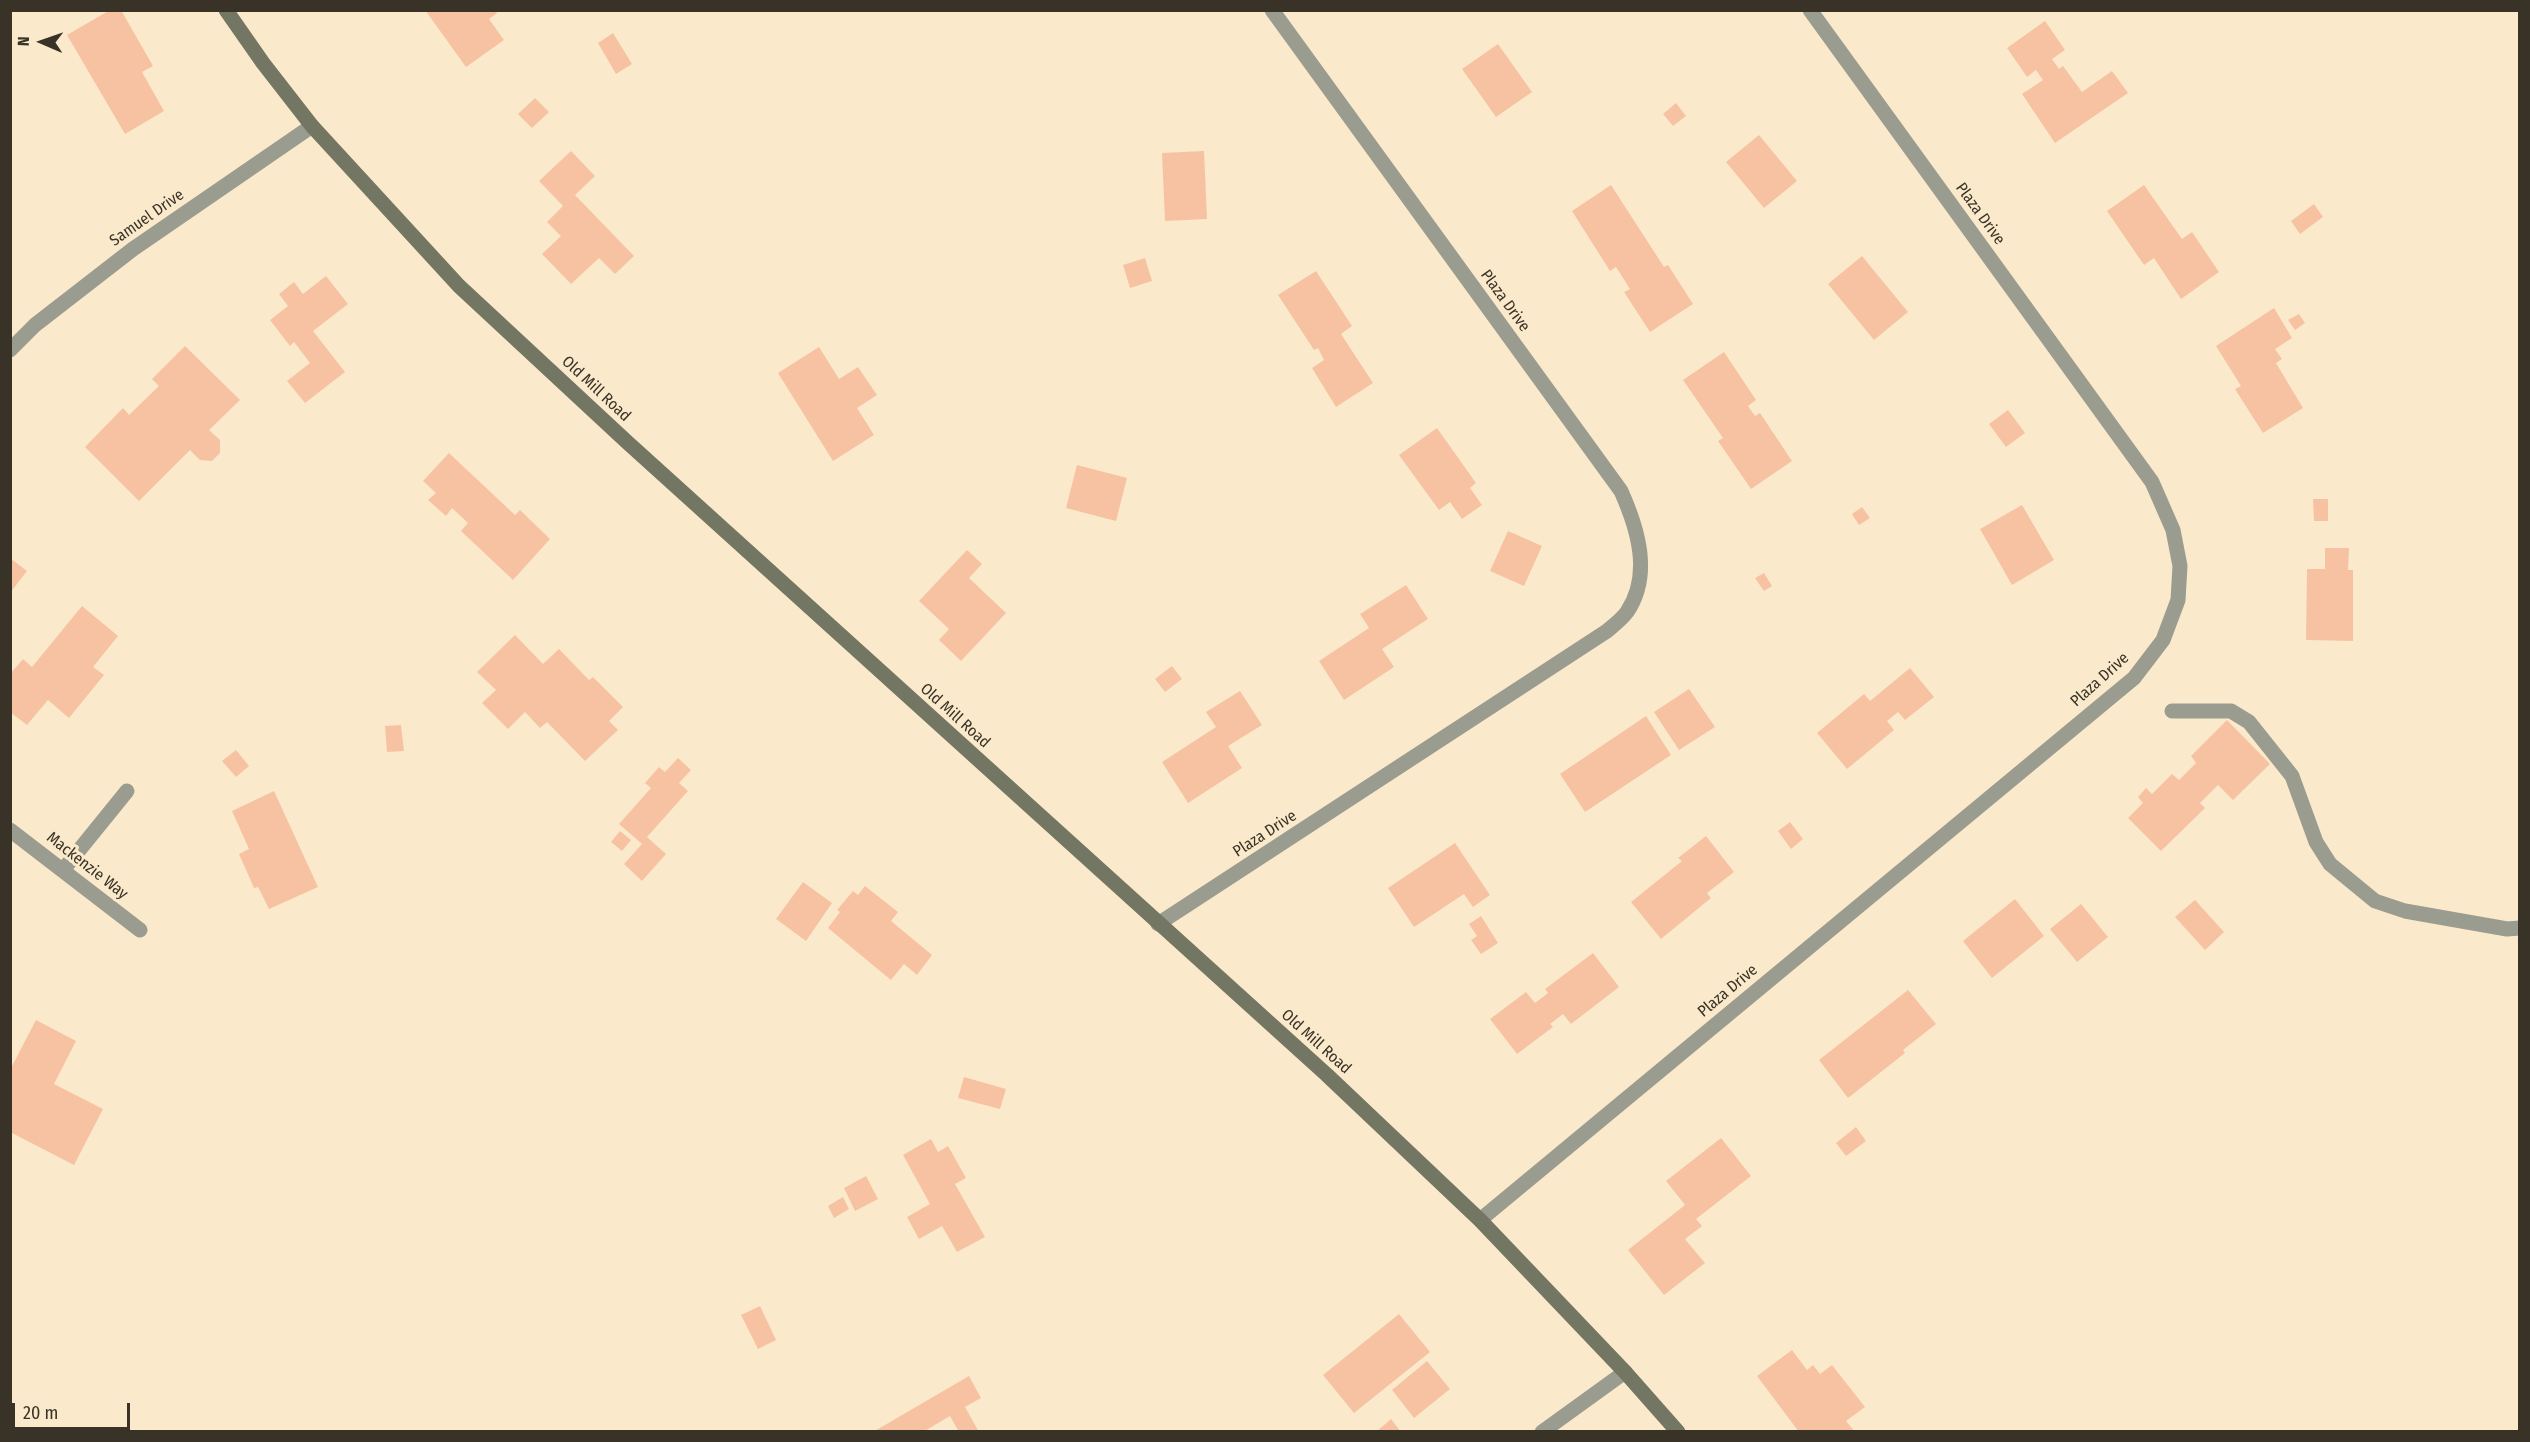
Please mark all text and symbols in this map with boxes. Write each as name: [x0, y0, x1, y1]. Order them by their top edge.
north arrow: [12, 12, 72, 72]
text: N: [14, 36, 33, 46]
street label: Plaza Drive: [1951, 179, 2009, 249]
street label: Samuel Drive: [106, 185, 188, 251]
street label: Plaza Drive: [1476, 266, 1534, 336]
street label: Old Mill Road: [558, 352, 634, 426]
street label: Plaza Drive: [2067, 649, 2133, 711]
street label: Old Mill Road: [916, 680, 994, 752]
street label: Plaza Drive: [1230, 806, 1300, 862]
street label: Mackenzie Way: [42, 828, 132, 904]
street label: Plaza Drive: [1694, 961, 1762, 1021]
street label: Old Mill Road: [1277, 1006, 1355, 1078]
scale bar: [15, 1391, 134, 1429]
text: 20 m: [23, 1402, 58, 1424]

